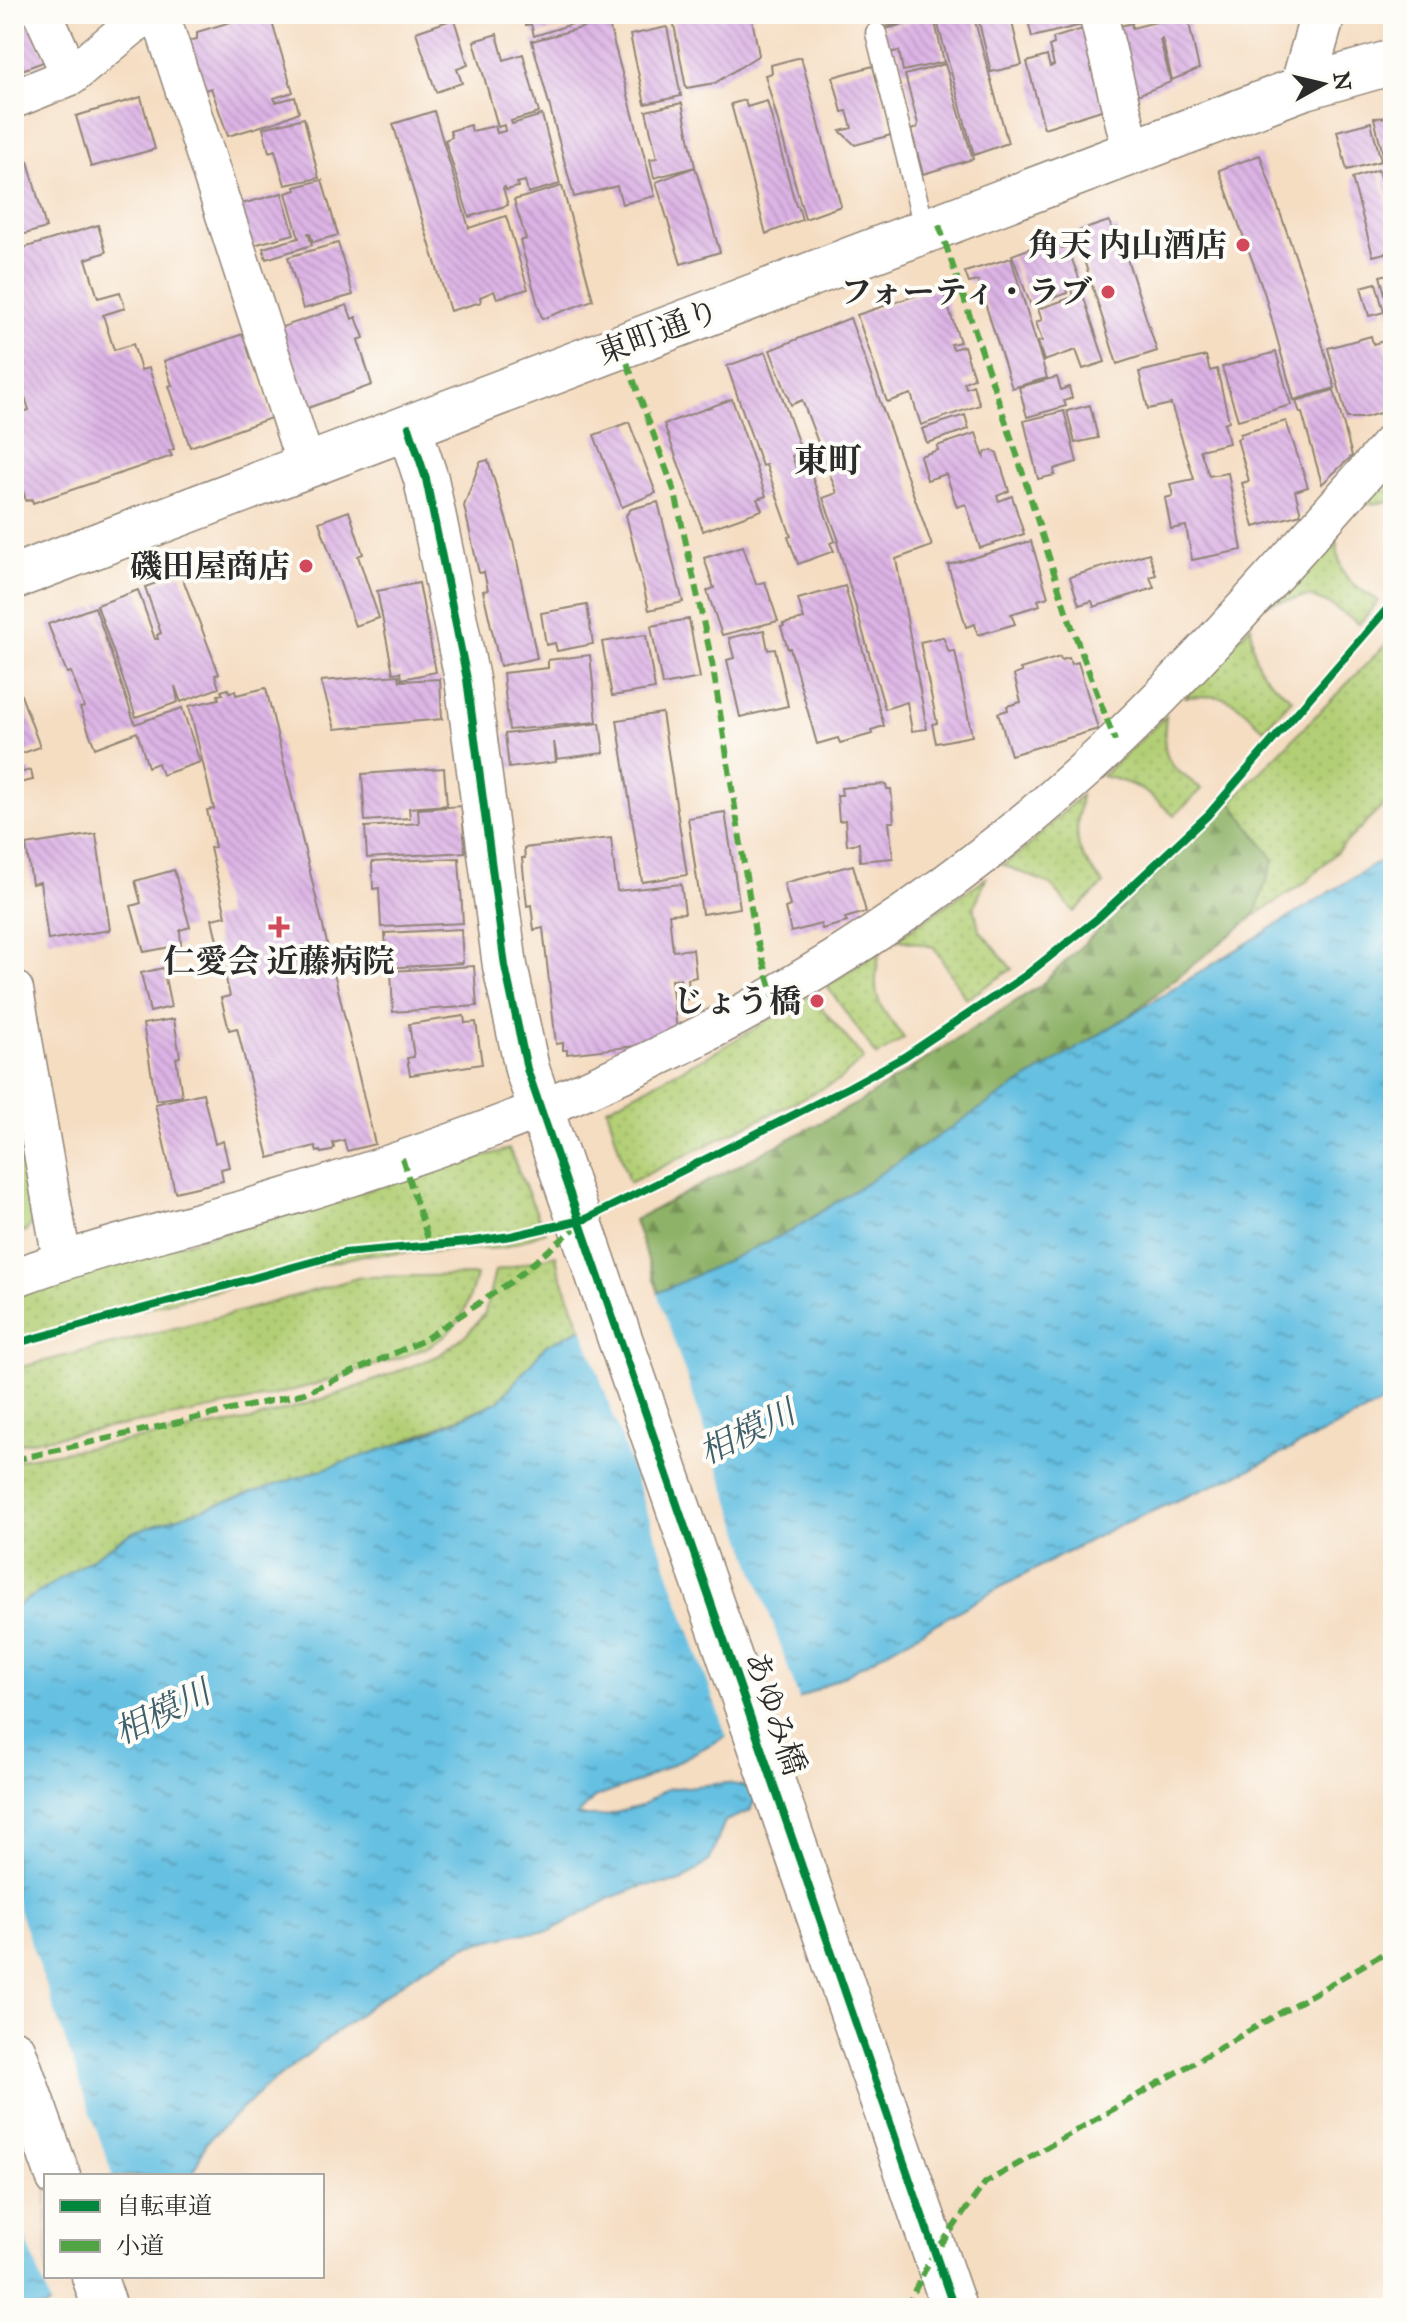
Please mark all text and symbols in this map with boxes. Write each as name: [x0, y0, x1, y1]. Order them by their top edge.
north arrow: [1283, 44, 1363, 124]
text: N: [1328, 70, 1357, 93]
place label: 角天 内山酒店: [1028, 226, 1227, 265]
marker: 角天 内山酒店: [1234, 236, 1252, 254]
place label: フォーティ・ラブ: [840, 273, 1092, 312]
marker: フォーティ・ラブ: [1099, 283, 1117, 301]
street label: 東町通り: [591, 291, 725, 373]
district label: 東町: [794, 440, 862, 481]
place label: 磯田屋商店: [130, 547, 290, 586]
marker: 磯田屋商店: [297, 557, 315, 575]
marker: 仁愛会 近藤病院: [268, 916, 290, 938]
place label: 仁愛会 近藤病院: [164, 942, 394, 981]
place label: じょう橋: [673, 982, 801, 1021]
marker: じょう橋: [808, 992, 826, 1010]
water label: 相模川: [692, 1389, 805, 1473]
street label: あゆみ橋: [736, 1646, 814, 1780]
water label: 相模川: [107, 1669, 220, 1753]
legend: [44, 2174, 324, 2278]
text: 自転車道: [116, 2191, 212, 2221]
text: 小道: [116, 2231, 164, 2261]

